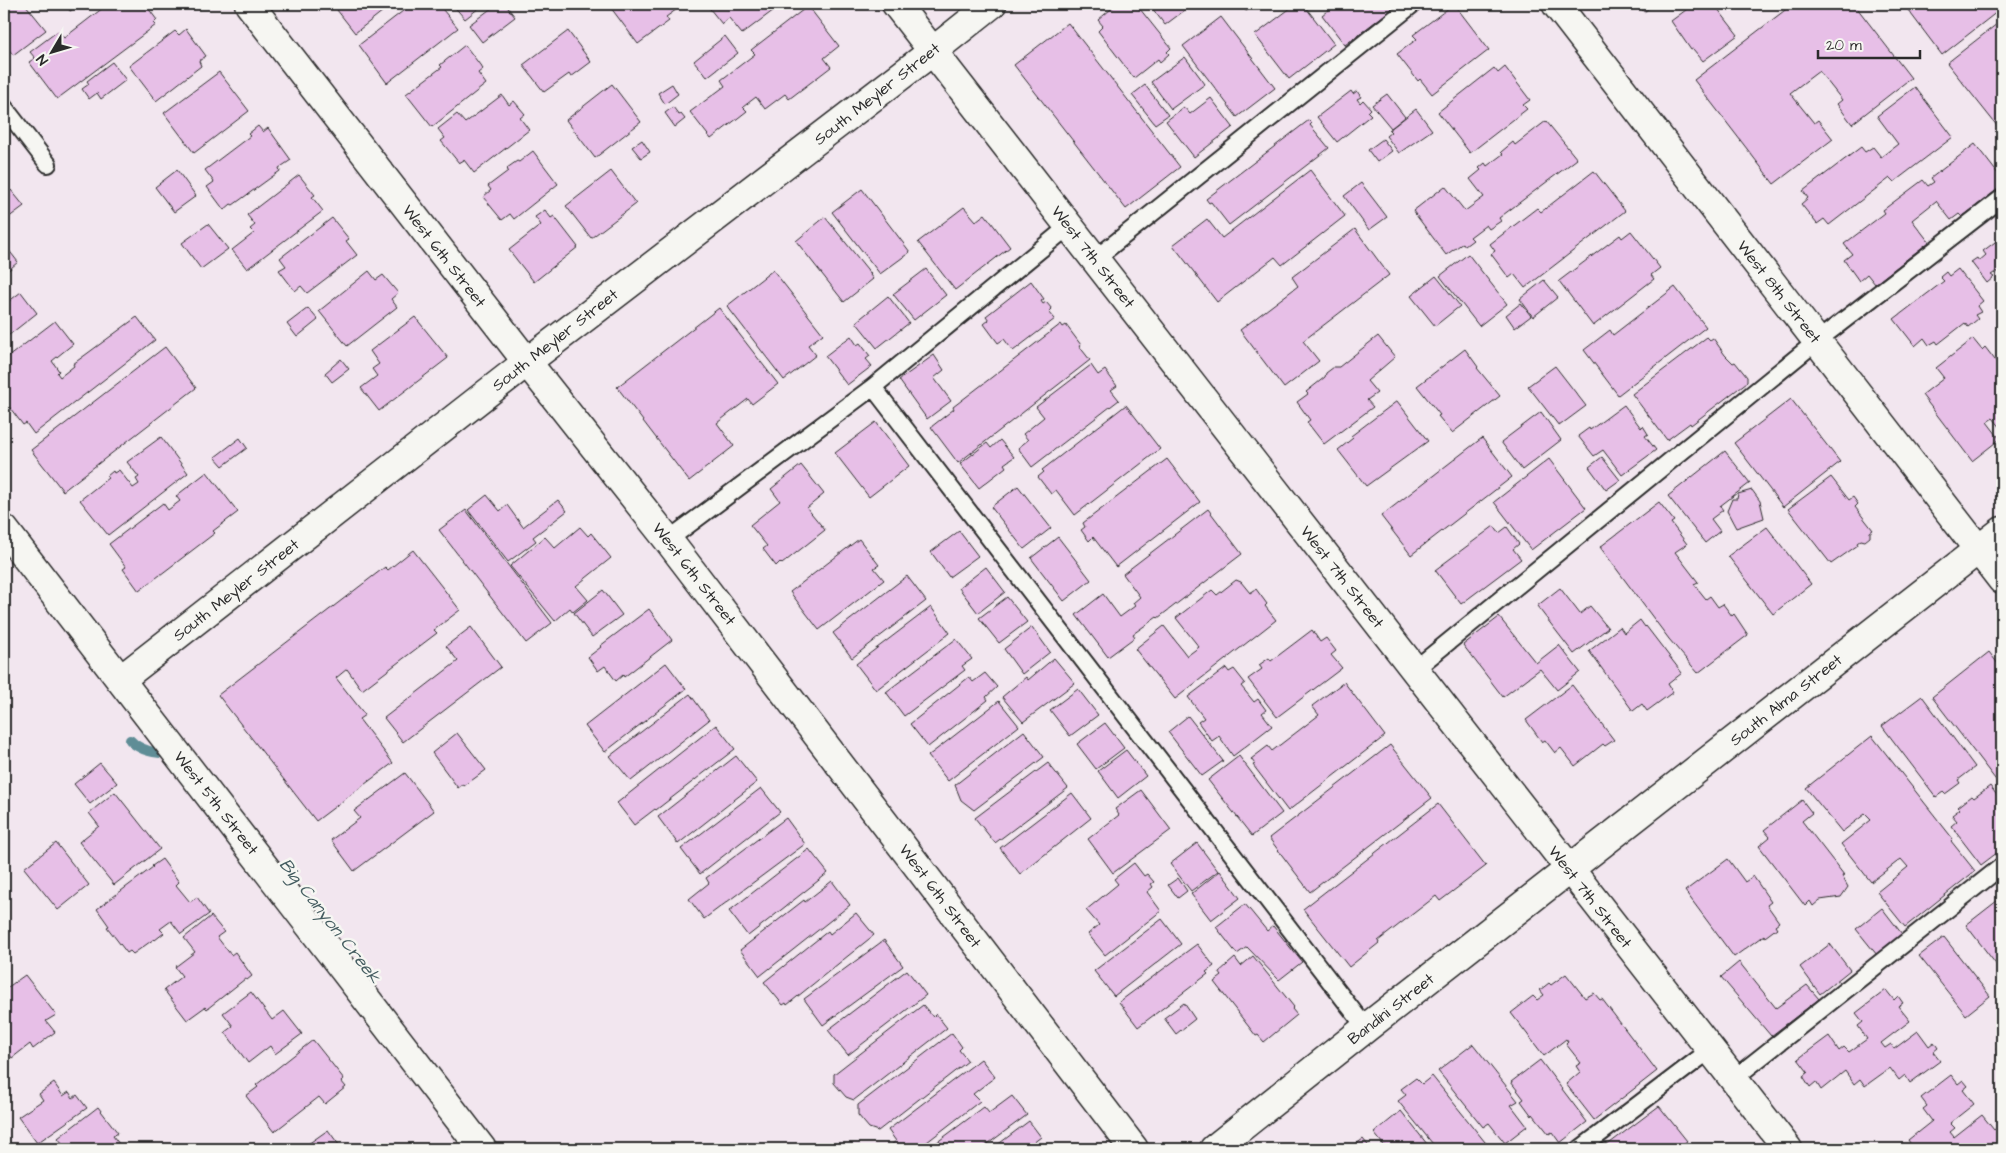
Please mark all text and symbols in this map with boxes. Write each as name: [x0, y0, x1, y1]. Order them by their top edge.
north arrow: [28, 28, 78, 78]
scale bar: [1818, 28, 1921, 60]
text: 20 m: [1826, 35, 1862, 56]
street label: South Meyler Street: [809, 37, 946, 151]
text: N: [32, 50, 53, 69]
street label: West 6th Street: [397, 200, 491, 312]
street label: West 7th Street: [1046, 201, 1140, 313]
street label: West 8th Street: [1732, 236, 1827, 348]
street label: South Meyler Street: [487, 283, 624, 397]
street label: West 6th Street: [647, 518, 741, 630]
street label: West 7th Street: [1295, 521, 1389, 633]
street label: South Meyler Street: [168, 533, 305, 647]
street label: South Alma Street: [1725, 649, 1847, 751]
street label: West 5th Street: [169, 747, 264, 860]
street label: West 6th Street: [894, 840, 987, 953]
street label: West 7th Street: [1543, 841, 1637, 953]
water label: Big Canyon Creek: [272, 853, 387, 990]
street label: Bandini Street: [1343, 968, 1439, 1050]

